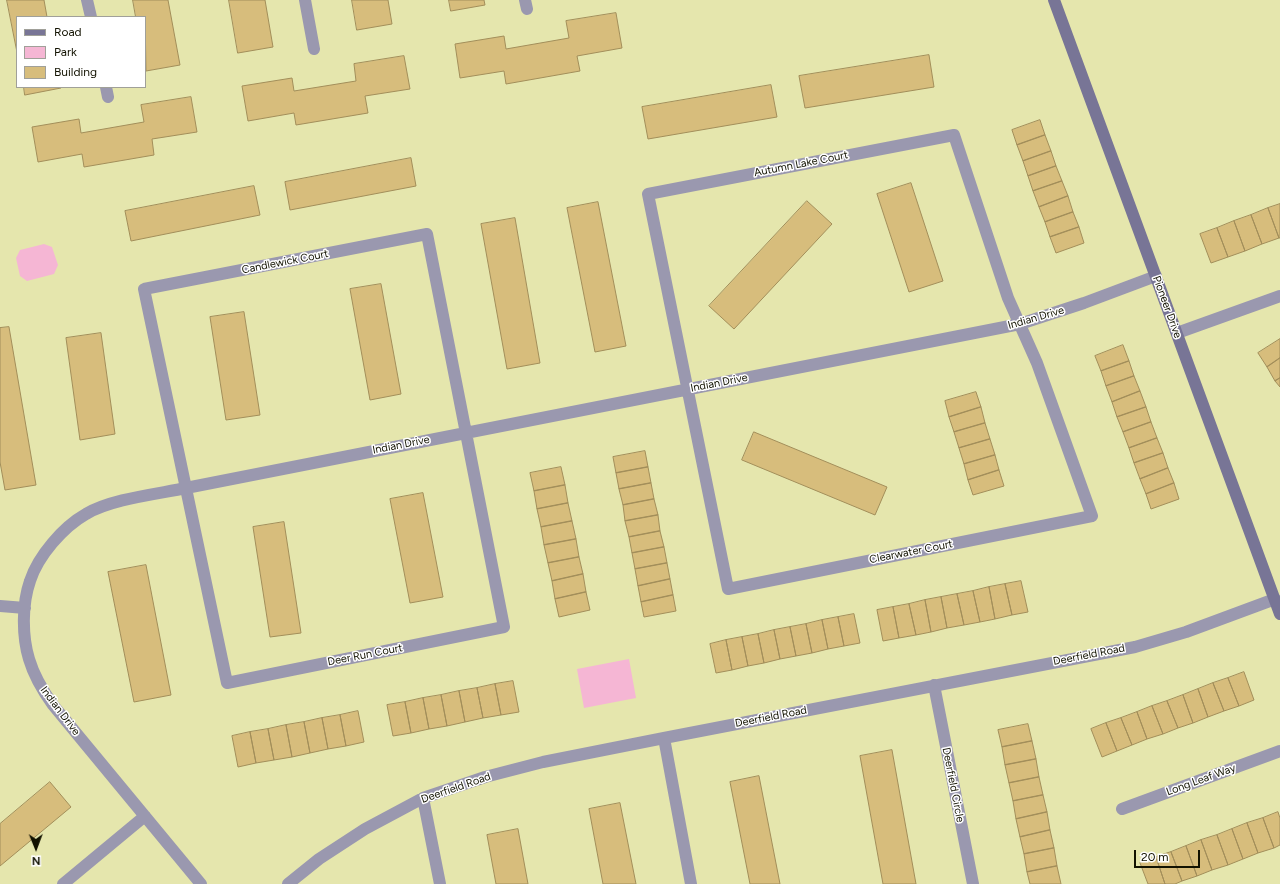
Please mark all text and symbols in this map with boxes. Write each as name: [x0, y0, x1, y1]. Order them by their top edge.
legend: [16, 16, 146, 88]
text: Road: [54, 25, 82, 39]
text: Park: [54, 45, 77, 59]
text: Building: [54, 65, 97, 79]
street label: Autumn Lake Court: [753, 148, 849, 180]
street label: Candlewick Court: [241, 247, 329, 277]
street label: Pioneer Drive: [1150, 274, 1184, 340]
street label: Indian Drive: [1006, 304, 1066, 332]
street label: Indian Drive: [689, 371, 749, 395]
street label: Indian Drive: [371, 433, 431, 457]
street label: Clearwater Court: [868, 537, 954, 567]
street label: Deer Run Court: [326, 641, 404, 669]
street label: Deerfield Road: [1052, 642, 1126, 668]
street label: Indian Drive: [37, 684, 83, 738]
street label: Deerfield Road: [734, 704, 808, 730]
street label: Deerfield Circle: [939, 746, 967, 824]
street label: Long Leaf Way: [1164, 761, 1238, 799]
street label: Deerfield Road: [419, 770, 493, 806]
north arrow: [16, 828, 56, 868]
scale bar: [1136, 842, 1202, 868]
text: 20 m: [1141, 850, 1169, 864]
text: N: [32, 854, 41, 867]

